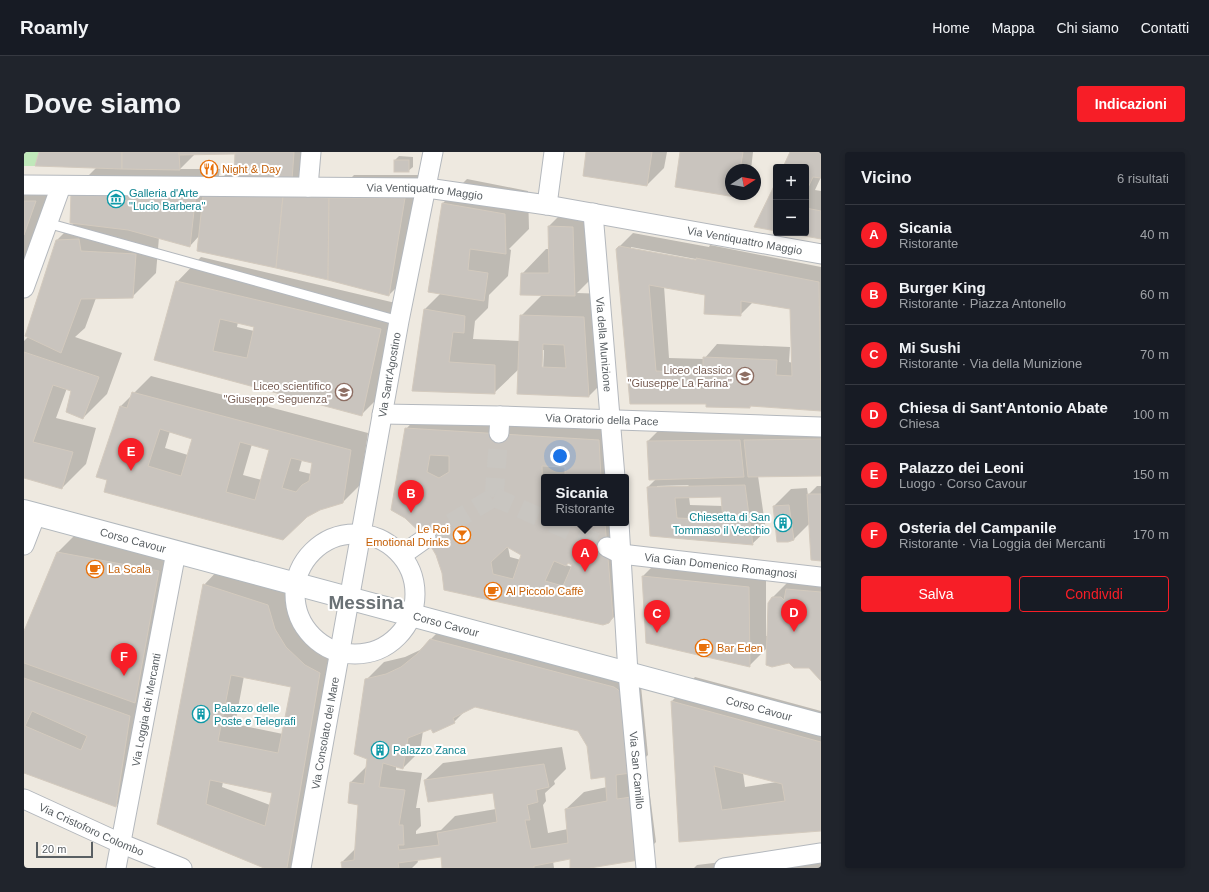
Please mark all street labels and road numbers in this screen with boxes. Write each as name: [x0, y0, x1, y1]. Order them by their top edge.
street label: Via Ventiquattro Maggio: [367, 182, 484, 202]
street label: Via Ventiquattro Maggio: [686, 224, 803, 257]
street label: Via della Munizione: [594, 297, 614, 393]
street label: Via Sant'Agostino: [376, 331, 403, 418]
street label: Via Oratorio della Pace: [545, 412, 659, 427]
street label: Corso Cavour: [99, 526, 168, 555]
street label: Via Gian Domenico Romagnosi: [644, 551, 798, 580]
street label: Corso Cavour: [412, 610, 481, 639]
street label: Via Loggia dei Mercanti: [129, 652, 163, 767]
street label: Via Consolato del Mare: [309, 676, 341, 790]
street label: Corso Cavour: [725, 694, 794, 723]
street label: Via San Camillo: [627, 731, 647, 810]
street label: Via Cristoforo Colombo: [37, 801, 146, 858]

